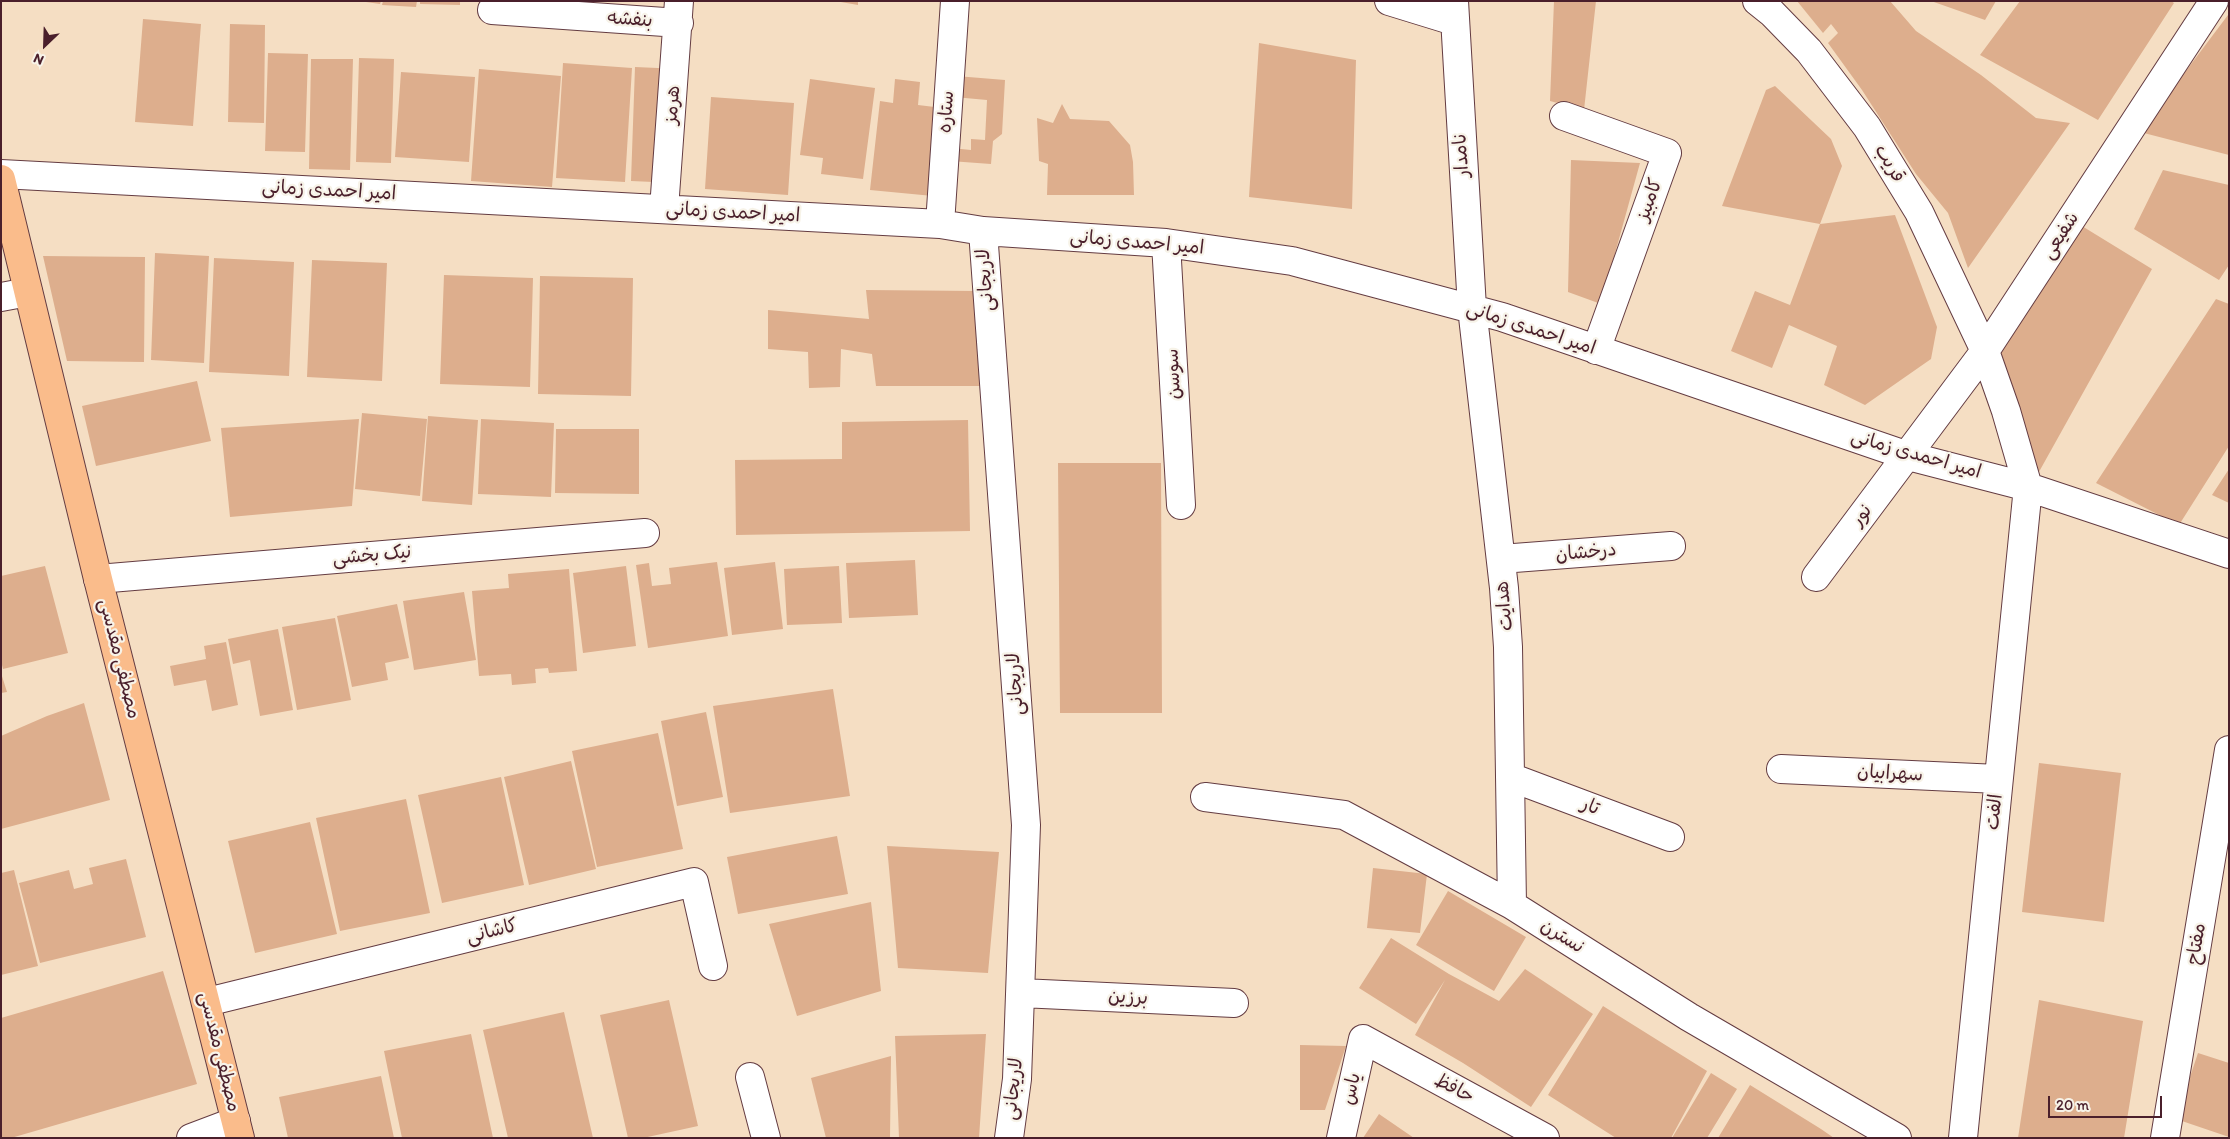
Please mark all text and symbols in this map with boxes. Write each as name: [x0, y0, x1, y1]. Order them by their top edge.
street label: بنفشه: [607, 7, 653, 33]
north arrow: [20, 20, 70, 70]
text: N: [31, 49, 46, 69]
street label: هرمز: [660, 85, 686, 125]
street label: ستاره: [934, 90, 960, 134]
street label: نامدار: [1449, 132, 1475, 178]
street label: قریب: [1869, 141, 1909, 187]
street label: امیر احمدی زمانی: [261, 176, 397, 206]
street label: کامبیز: [1632, 176, 1668, 224]
street label: امیر احمدی زمانی: [665, 198, 801, 228]
street label: شفیعی: [2037, 208, 2085, 264]
street label: امیر احمدی زمانی: [1069, 226, 1205, 260]
street label: لاریجانی: [972, 248, 1000, 312]
street label: امیر احمدی زمانی: [1464, 297, 1598, 361]
street label: سوسن: [1161, 348, 1187, 400]
street label: امیر احمدی زمانی: [1848, 426, 1984, 484]
street label: نور: [1846, 500, 1878, 532]
street label: درخشان: [1554, 539, 1618, 567]
street label: نیک بخشی: [332, 541, 412, 571]
street label: هدایت: [1491, 580, 1519, 632]
street label: مصطفی مقدسی: [93, 597, 145, 721]
street label: لاریجانی: [1002, 652, 1030, 716]
street label: سهرابیان: [1856, 761, 1924, 787]
street label: تار: [1578, 793, 1602, 821]
street label: الفت: [1982, 793, 2008, 831]
street label: کاشانی: [464, 915, 520, 949]
street label: نسترن: [1536, 915, 1588, 959]
street label: مفتاح: [2182, 921, 2212, 967]
street label: برزین: [1107, 986, 1149, 1010]
street label: مصطفی مقدسی: [193, 990, 245, 1114]
street label: لاریجانی: [999, 1057, 1029, 1121]
street label: حافظ: [1430, 1069, 1478, 1109]
street label: یاس: [1337, 1071, 1367, 1107]
scale bar: [2050, 1086, 2164, 1118]
text: 20 m: [2056, 1096, 2089, 1114]

